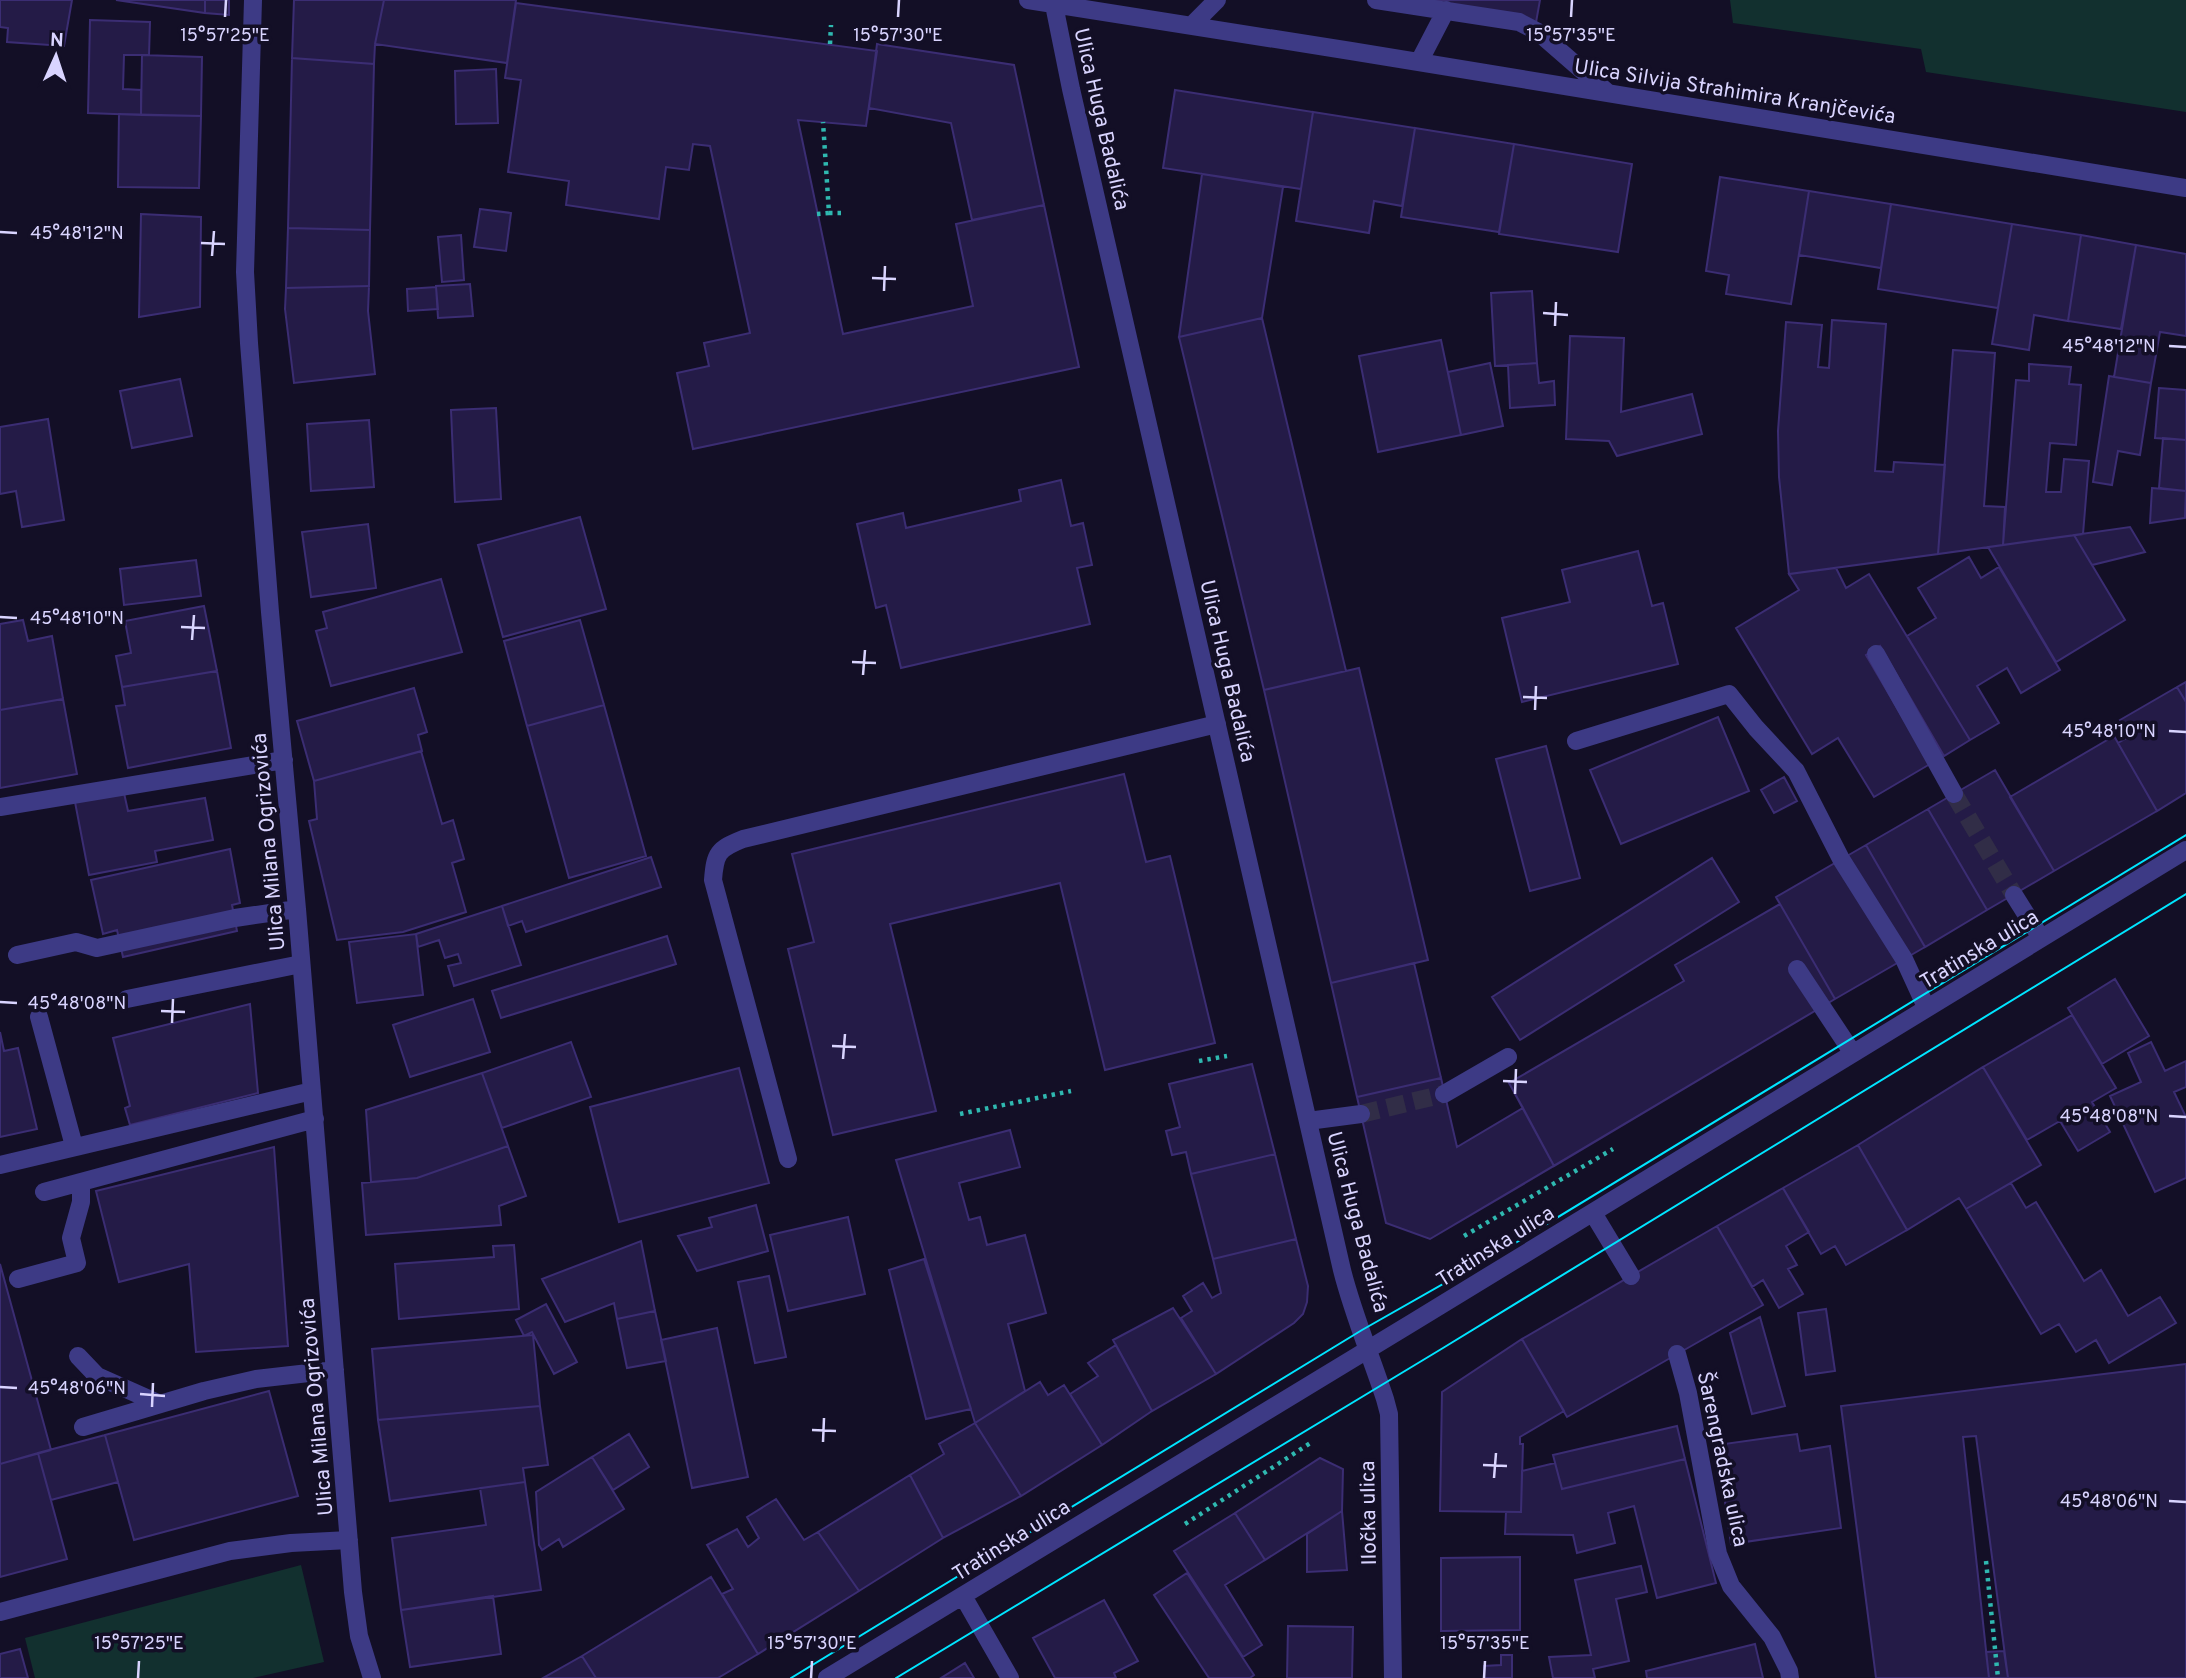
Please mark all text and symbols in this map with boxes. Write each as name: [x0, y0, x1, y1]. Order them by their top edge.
north arrow: [21, 21, 91, 91]
text: 15°57'25"E: [180, 25, 270, 48]
text: 15°57'30"E: [853, 25, 943, 48]
text: 15°57'35"E: [1526, 25, 1616, 48]
street label: Ulica Huga Badalića: [1066, 26, 1135, 213]
text: N: [49, 29, 64, 53]
street label: Ulica Silvija Strahimira Kranjčevića: [1572, 54, 1897, 131]
text: 45°48'12"N: [30, 223, 124, 246]
text: 45°48'12"N: [2062, 336, 2156, 359]
street label: Ulica Huga Badalića: [1192, 578, 1261, 765]
text: 45°48'10"N: [30, 608, 124, 631]
text: 45°48'10"N: [2062, 721, 2156, 744]
street label: Ulica Milana Ogrizovića: [247, 732, 292, 952]
street label: Tratinska ulica: [1915, 904, 2044, 996]
text: 45°48'08"N: [28, 993, 126, 1016]
text: 45°48'08"N: [2060, 1106, 2158, 1129]
street label: Ulica Huga Badalića: [1319, 1129, 1394, 1316]
street label: Tratinska ulica: [1432, 1200, 1560, 1294]
street label: Ulica Milana Ogrizovića: [295, 1297, 340, 1517]
street label: Šarengradska ulica: [1690, 1369, 1754, 1549]
text: 45°48'06"N: [28, 1378, 126, 1401]
street label: Iločka ulica: [1355, 1460, 1384, 1566]
text: 45°48'06"N: [2060, 1491, 2158, 1514]
street label: Tratinska ulica: [948, 1494, 1076, 1588]
text: 15°57'25"E: [94, 1633, 184, 1656]
text: 15°57'30"E: [767, 1633, 857, 1656]
text: 15°57'35"E: [1440, 1633, 1530, 1656]

